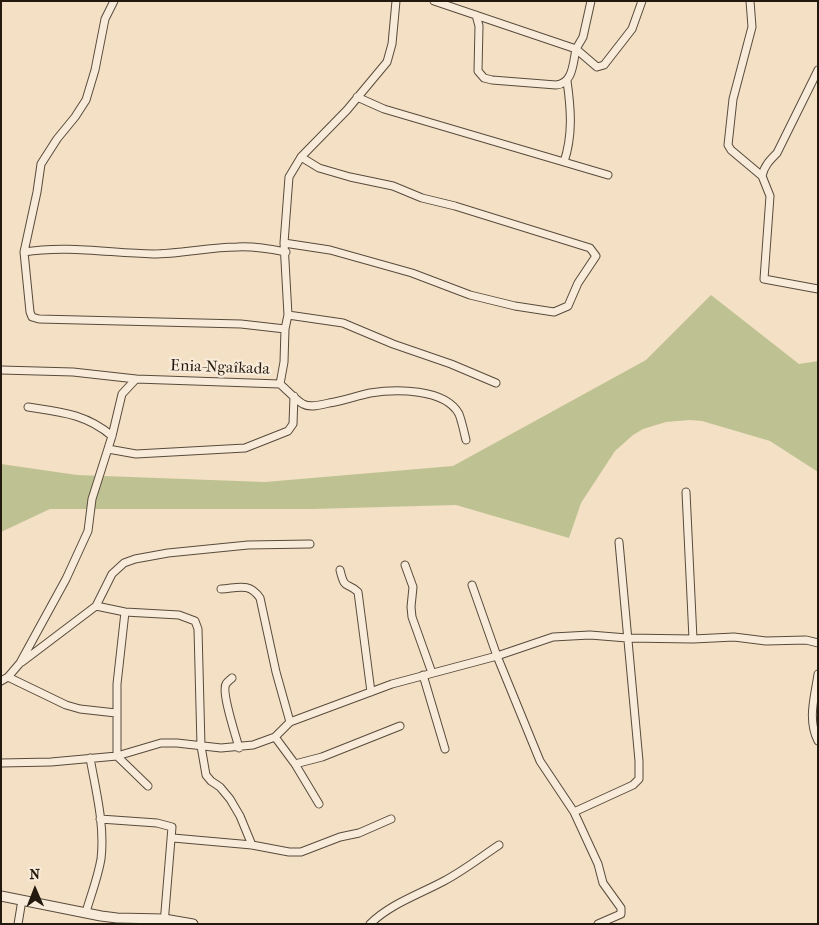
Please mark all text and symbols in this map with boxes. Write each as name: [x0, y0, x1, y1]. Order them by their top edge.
street label: Enia-Ngaîkada: [170, 357, 270, 379]
north arrow: [10, 865, 60, 915]
text: N: [29, 866, 40, 883]

